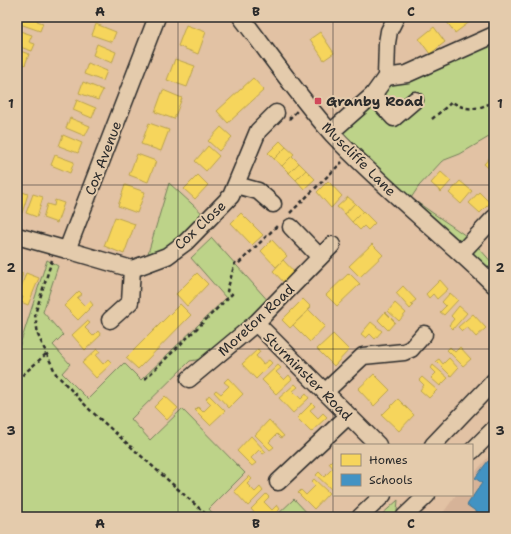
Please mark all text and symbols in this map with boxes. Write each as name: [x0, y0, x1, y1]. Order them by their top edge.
text: A: [95, 3, 105, 20]
text: B: [252, 3, 260, 20]
text: C: [407, 3, 415, 20]
place label: Granby Road: [326, 92, 424, 110]
text: 1: [8, 95, 14, 112]
text: 1: [497, 95, 503, 112]
marker: Granby Road: [313, 96, 323, 106]
street label: Cox Avenue: [81, 118, 125, 198]
street label: Muscliffe Lane: [318, 118, 400, 200]
street label: Cox Close: [170, 196, 230, 253]
text: 2: [6, 259, 16, 276]
text: 2: [495, 259, 505, 276]
street label: Moreton Road: [214, 280, 298, 360]
street label: Sturminster Road: [260, 328, 356, 424]
text: 3: [6, 422, 16, 439]
text: 3: [495, 422, 505, 439]
legend: [333, 444, 473, 496]
text: Homes: [369, 452, 408, 468]
text: Schools: [369, 472, 413, 488]
text: A: [95, 515, 105, 532]
text: B: [252, 515, 260, 532]
text: C: [407, 515, 415, 532]

